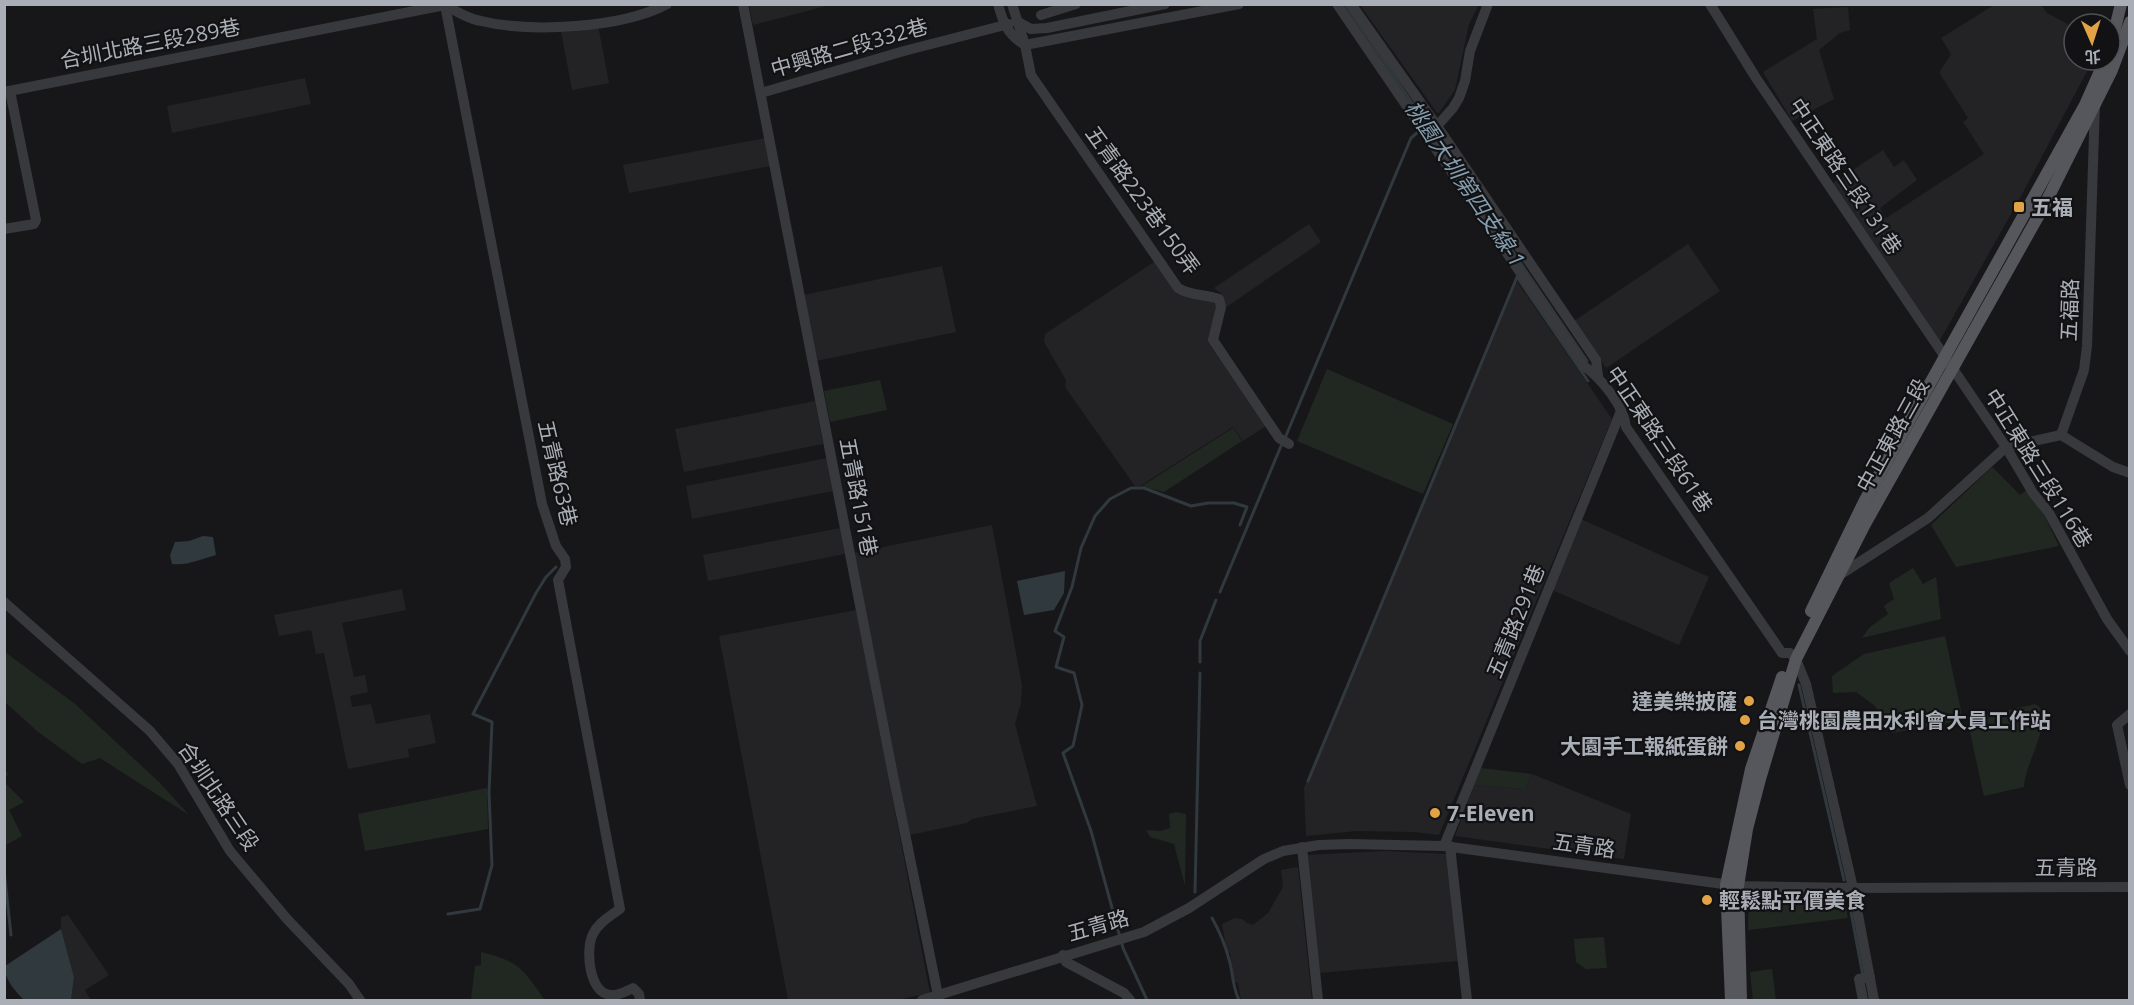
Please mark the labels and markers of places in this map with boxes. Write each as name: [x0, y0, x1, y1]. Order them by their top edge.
place label: 五福: [2031, 193, 2073, 221]
marker: 五福: [2012, 200, 2026, 214]
place label: 達美樂披薩: [1632, 687, 1737, 715]
marker: 達美樂披薩: [1742, 694, 1756, 708]
place label: 台灣桃園農田水利會大員工作站: [1757, 706, 2051, 734]
marker: 台灣桃園農田水利會大員工作站: [1738, 713, 1752, 727]
place label: 大園手工報紙蛋餅: [1560, 732, 1728, 760]
marker: 大園手工報紙蛋餅: [1733, 739, 1747, 753]
place label: 7-Eleven: [1447, 799, 1535, 827]
marker: 7-Eleven: [1428, 806, 1442, 820]
place label: 輕鬆點平價美食: [1719, 886, 1866, 914]
marker: 輕鬆點平價美食: [1700, 893, 1714, 907]

